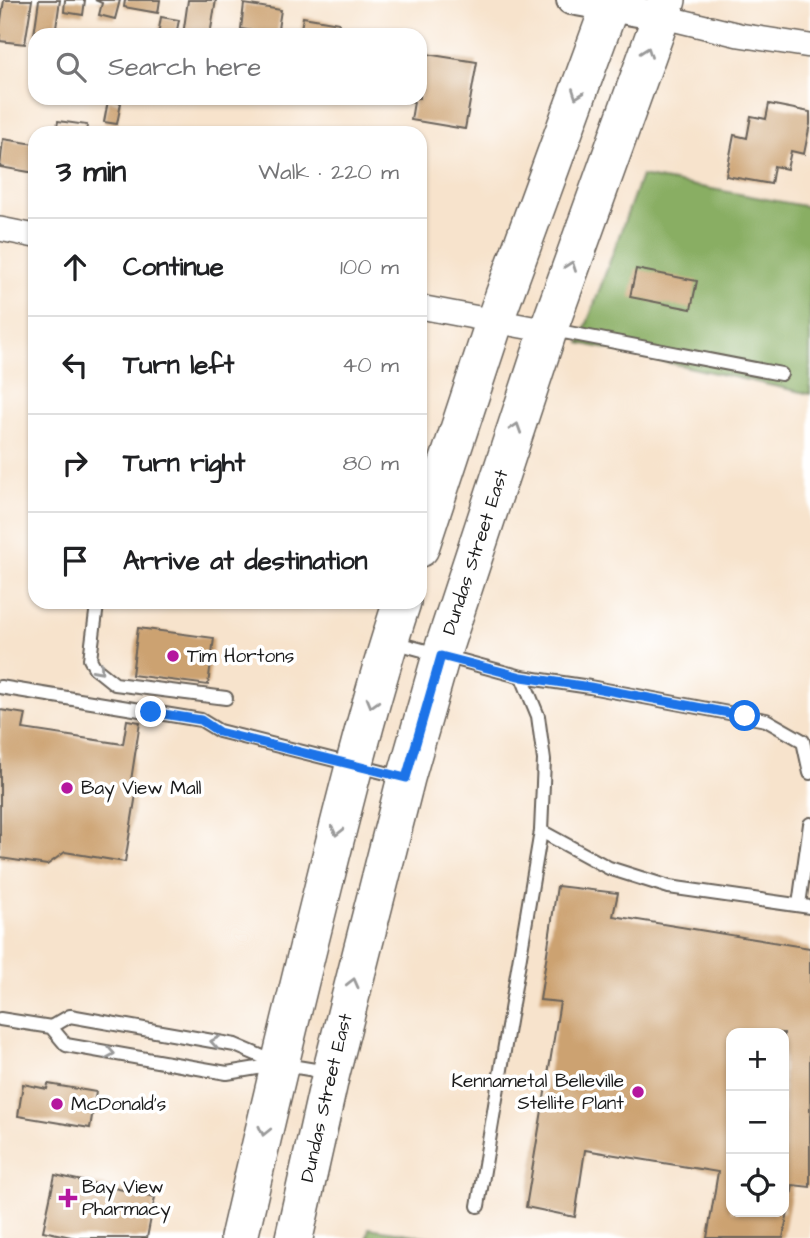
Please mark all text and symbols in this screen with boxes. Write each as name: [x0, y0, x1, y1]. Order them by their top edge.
search box: [28, 28, 427, 105]
one-way arrow: [639, 47, 653, 59]
icon: search: [52, 48, 90, 86]
text: Search here: [108, 49, 261, 85]
one-way arrow: [572, 88, 586, 100]
text: 3 min: [56, 151, 126, 193]
text: Walk · 220 m: [258, 156, 399, 188]
icon: ahead: [56, 248, 94, 286]
text: Continue: [123, 249, 224, 285]
text: 100 m: [340, 251, 399, 283]
one-way arrow: [563, 261, 577, 273]
icon: left: [56, 346, 94, 384]
text: Turn left: [123, 347, 234, 383]
text: 40 m: [342, 349, 399, 381]
one-way arrow: [508, 423, 522, 435]
icon: right: [56, 444, 94, 482]
text: Turn right: [123, 445, 245, 481]
text: 80 m: [342, 447, 399, 479]
street label: Dundas Street East: [435, 465, 515, 638]
icon: arrive: [56, 542, 94, 580]
text: Arrive at destination: [123, 543, 368, 579]
place label: Tim Hortons: [187, 643, 294, 670]
marker: Tim Hortons: [165, 648, 181, 664]
one-way arrow: [91, 661, 103, 674]
route end: [135, 696, 166, 727]
one-way arrow: [365, 697, 380, 709]
route start: [729, 700, 760, 731]
place label: Bay View Mall: [81, 775, 202, 803]
marker: Bay View Mall: [59, 780, 75, 796]
one-way arrow: [331, 825, 345, 837]
one-way arrow: [345, 977, 359, 989]
street label: Dundas Street East: [293, 1010, 359, 1185]
map controls: [726, 1028, 789, 1217]
button: +: [726, 1028, 789, 1091]
one-way arrow: [209, 1035, 221, 1050]
one-way arrow: [104, 1045, 116, 1060]
place label: Kennametal Belleville Stellite Plant: [452, 1068, 624, 1117]
marker: Kennametal Belleville Stellite Plant: [630, 1084, 646, 1100]
place label: McDonald's: [71, 1091, 166, 1118]
button: −: [726, 1091, 789, 1154]
marker: McDonald's: [49, 1096, 65, 1112]
one-way arrow: [258, 1124, 272, 1136]
button: locate: [726, 1154, 789, 1217]
place label: Bay View Pharmacy: [82, 1174, 171, 1224]
marker: Bay View Pharmacy: [60, 1190, 76, 1206]

